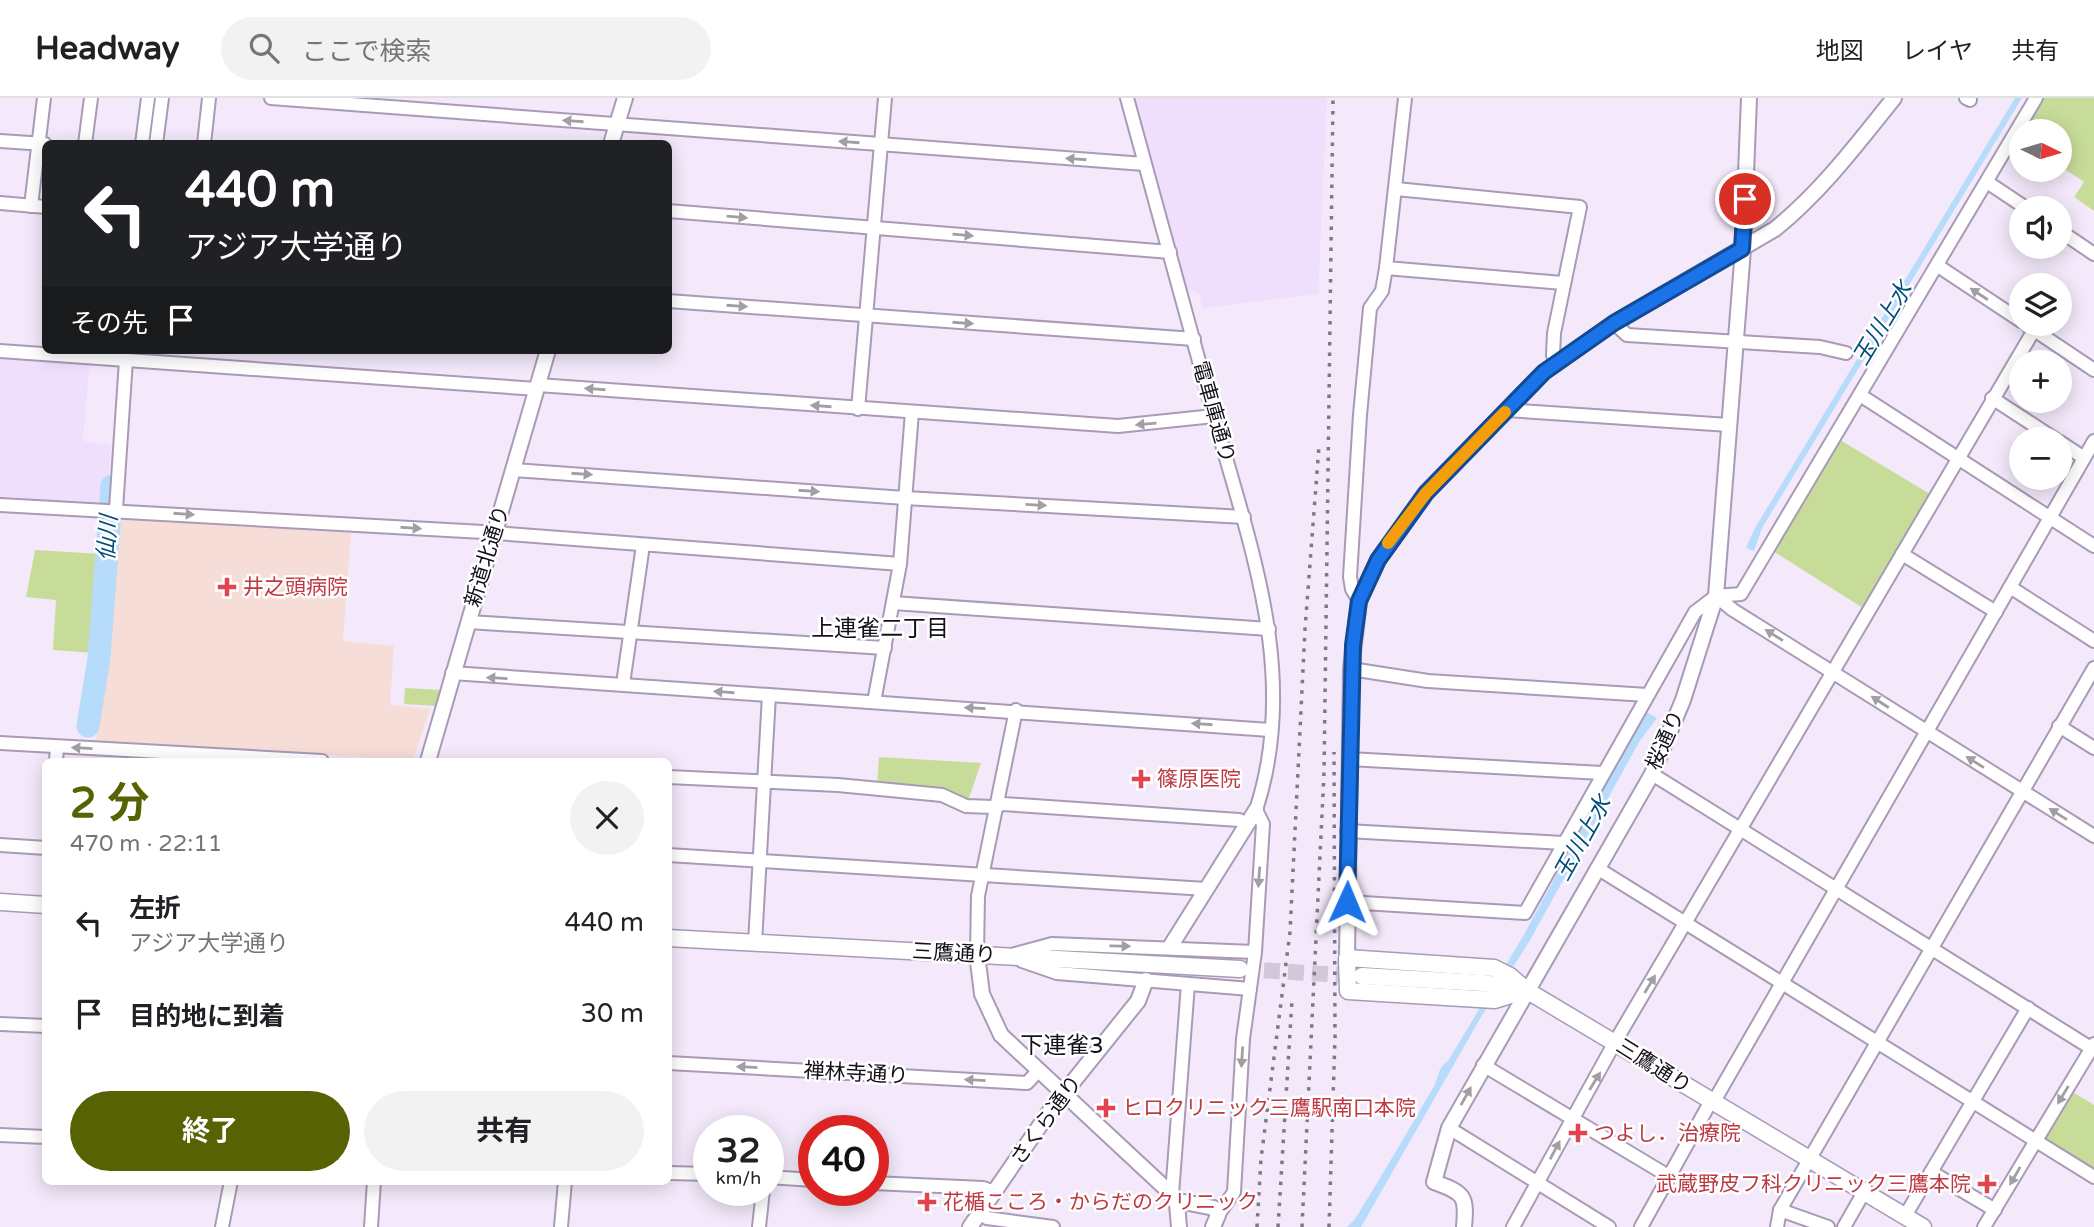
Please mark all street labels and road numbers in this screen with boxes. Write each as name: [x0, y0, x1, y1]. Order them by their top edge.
street label: 電車庫通り: [1187, 358, 1240, 466]
street label: 新道北通り: [460, 502, 515, 610]
street label: 桜通り: [1641, 706, 1690, 774]
street label: 三鷹通り: [911, 939, 997, 968]
street label: 三鷹通り: [1611, 1034, 1696, 1099]
street label: 禅林寺通り: [803, 1058, 909, 1089]
street label: さくら通り: [1005, 1070, 1087, 1170]

